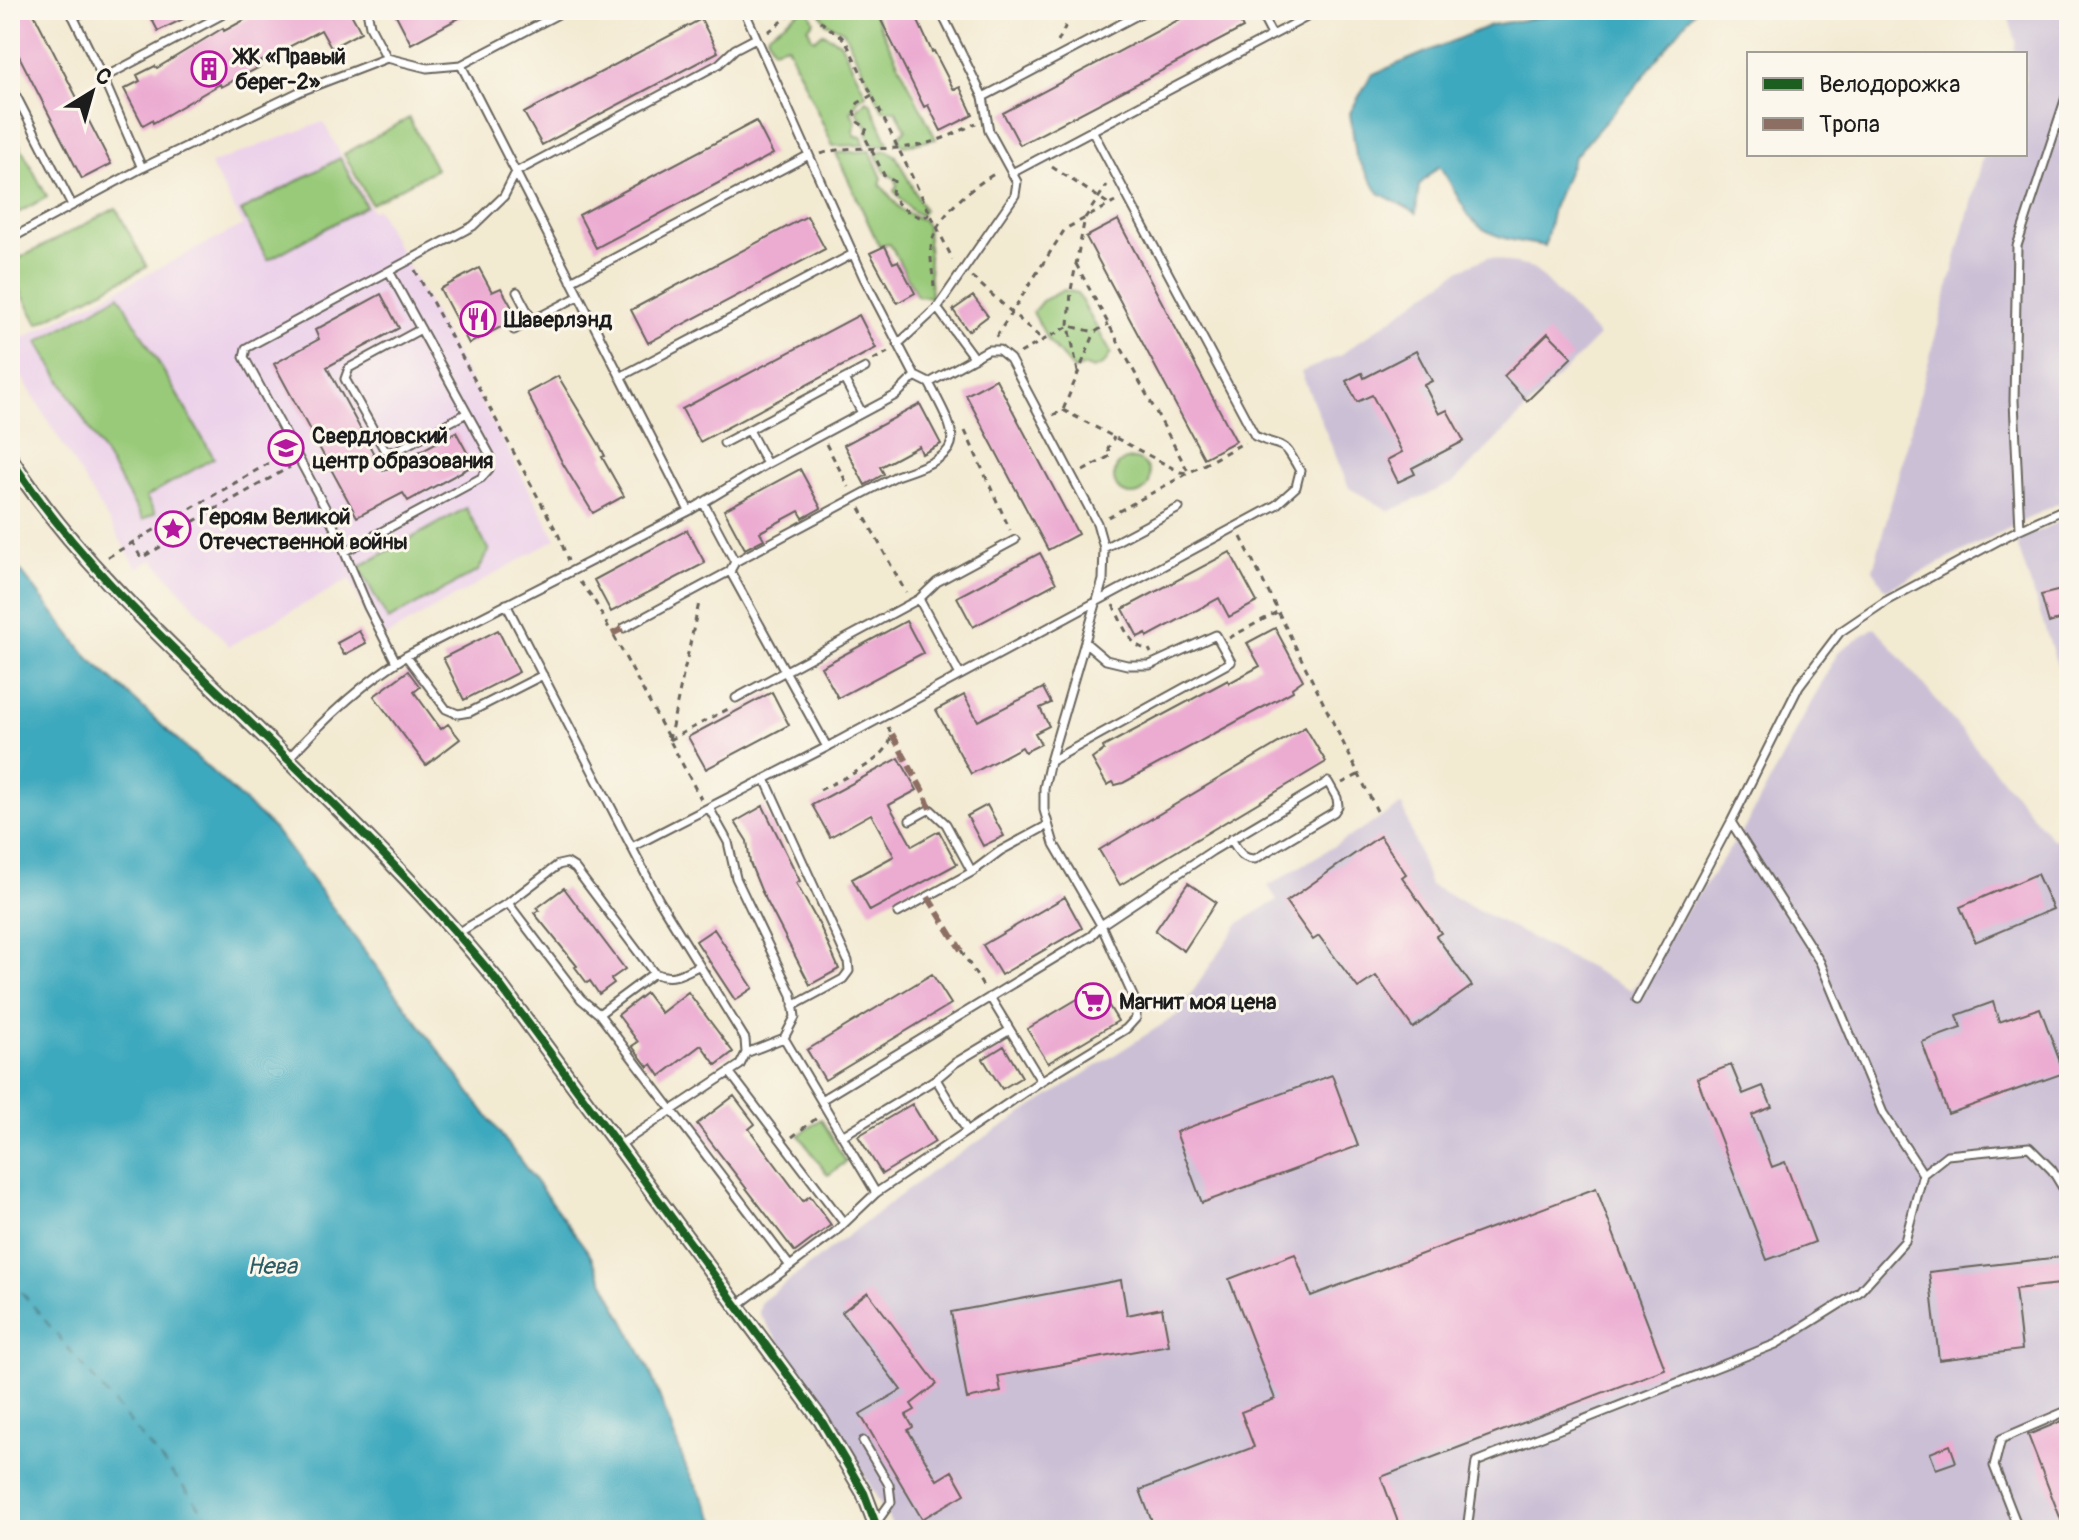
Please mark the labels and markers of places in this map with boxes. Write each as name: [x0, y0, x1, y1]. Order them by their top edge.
place label: ЖК «Правый берег-2»: [231, 43, 346, 96]
building icon: ЖК «Правый берег-2»: [190, 50, 228, 88]
restaurant icon: Шаверлэнд: [459, 300, 497, 338]
place label: Шаверлэнд: [503, 306, 613, 334]
place label: Свердловский центр образования: [312, 422, 493, 475]
school or university icon: Свердловский центр образования: [267, 429, 305, 467]
place label: Героям Великой Отечественной войны: [199, 503, 408, 556]
place icon: Героям Великой Отечественной войны: [154, 510, 192, 548]
supermarket icon: Магнит моя цена: [1074, 982, 1112, 1020]
place label: Магнит моя цена: [1119, 988, 1276, 1016]

